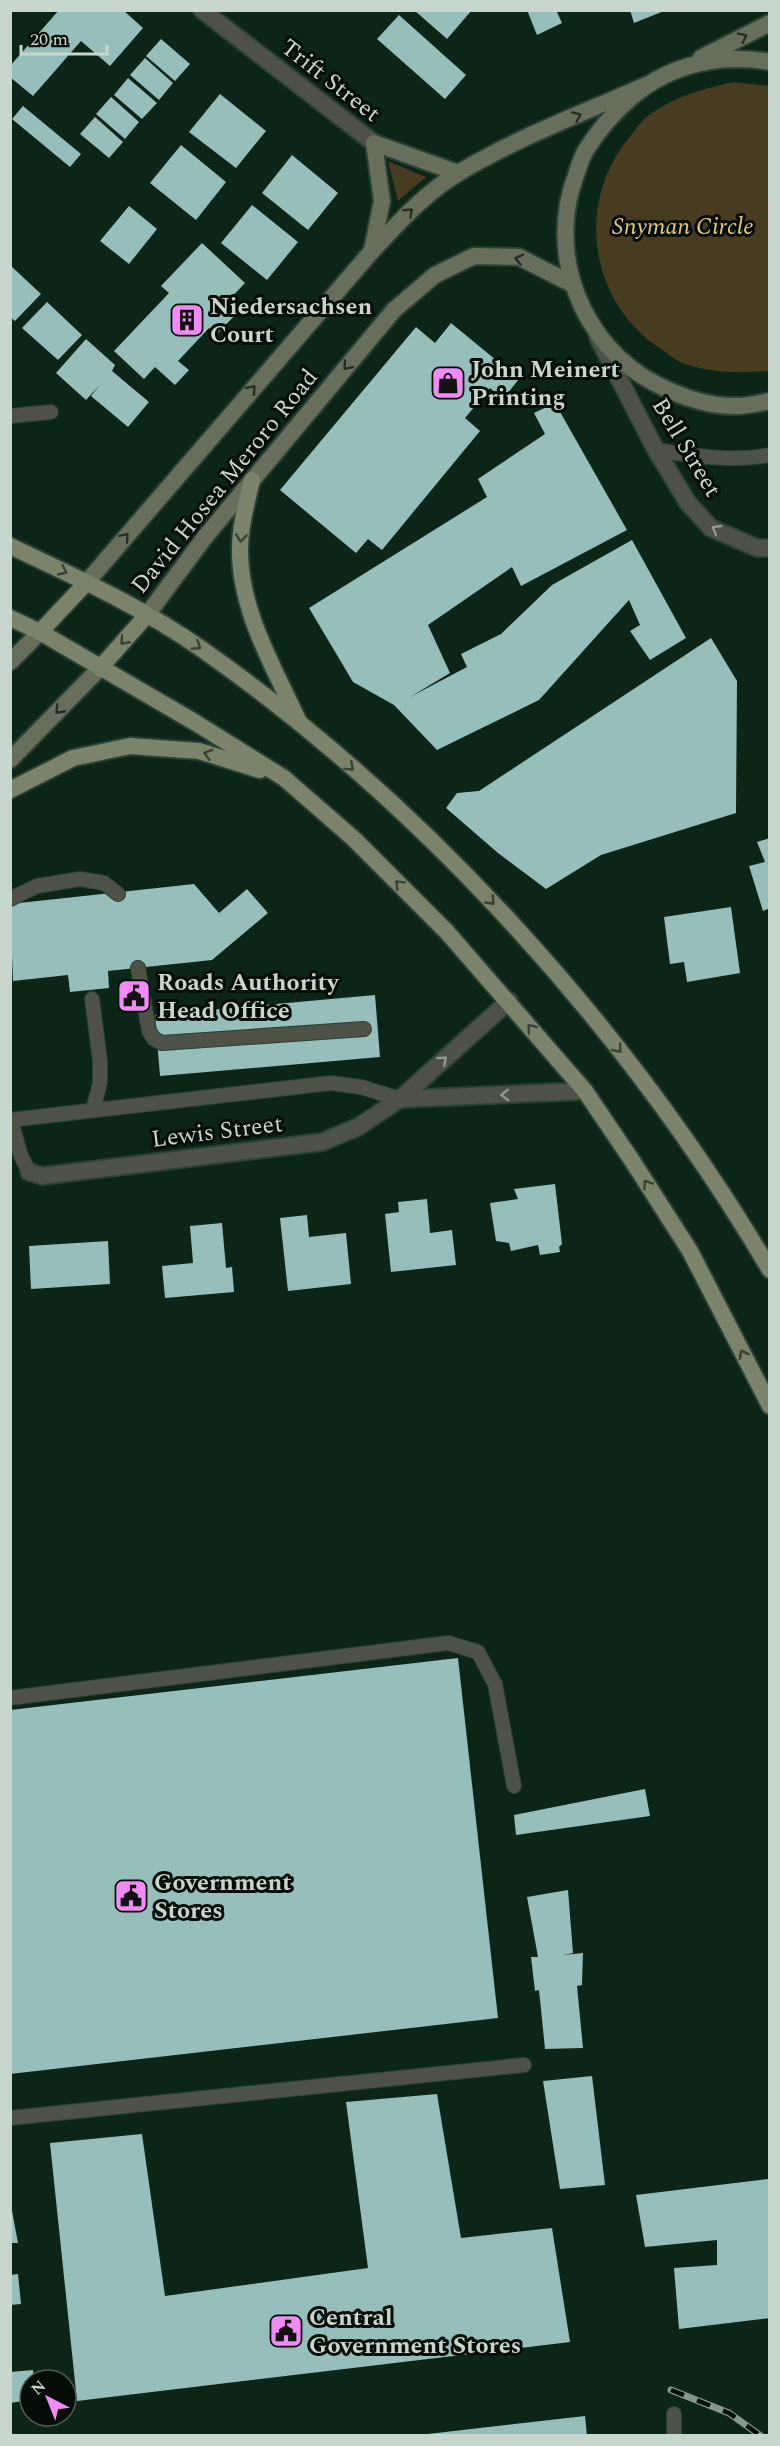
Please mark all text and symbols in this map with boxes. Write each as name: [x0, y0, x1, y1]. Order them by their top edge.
scale bar: [21, 18, 106, 56]
text: 20 m: [30, 26, 68, 53]
street label: Trift Street: [273, 30, 388, 131]
one-way arrow: [737, 32, 748, 44]
one-way arrow: [571, 111, 582, 123]
one-way arrow: [402, 208, 413, 219]
park label: Snyman Circle: [612, 209, 754, 245]
one-way arrow: [514, 254, 524, 267]
place label: Niedersachsen Court: [210, 289, 372, 353]
building icon: Niedersachsen Court: [169, 302, 205, 338]
place label: John Meinert Printing: [471, 352, 620, 416]
one-way arrow: [343, 359, 354, 370]
street label: David Hosea Meroro Road: [122, 361, 327, 602]
shop icon: John Meinert Printing: [430, 365, 466, 401]
one-way arrow: [245, 385, 256, 396]
street label: Bell Street: [642, 391, 730, 504]
one-way arrow: [712, 524, 722, 536]
one-way arrow: [118, 533, 129, 544]
one-way arrow: [235, 533, 248, 542]
one-way arrow: [57, 563, 68, 575]
one-way arrow: [120, 635, 131, 645]
one-way arrow: [190, 639, 201, 650]
one-way arrow: [55, 703, 66, 713]
one-way arrow: [203, 749, 214, 761]
one-way arrow: [343, 760, 354, 771]
one-way arrow: [396, 880, 407, 891]
one-way arrow: [483, 894, 494, 905]
place label: Roads Authority Head Office: [157, 965, 340, 1029]
public building icon: Roads Authority Head Office: [116, 978, 152, 1014]
one-way arrow: [527, 1024, 538, 1035]
one-way arrow: [610, 1043, 621, 1054]
one-way arrow: [437, 1056, 447, 1067]
one-way arrow: [501, 1089, 510, 1102]
street label: Lewis Street: [150, 1106, 285, 1158]
one-way arrow: [643, 1180, 654, 1191]
one-way arrow: [739, 1349, 750, 1360]
place label: Government Stores: [154, 1865, 292, 1929]
public building icon: Government Stores: [113, 1878, 149, 1914]
place label: Central Government Stores: [309, 2300, 521, 2364]
public building icon: Central Government Stores: [268, 2313, 304, 2349]
north arrow: [18, 2368, 78, 2428]
text: N: [26, 2374, 52, 2401]

